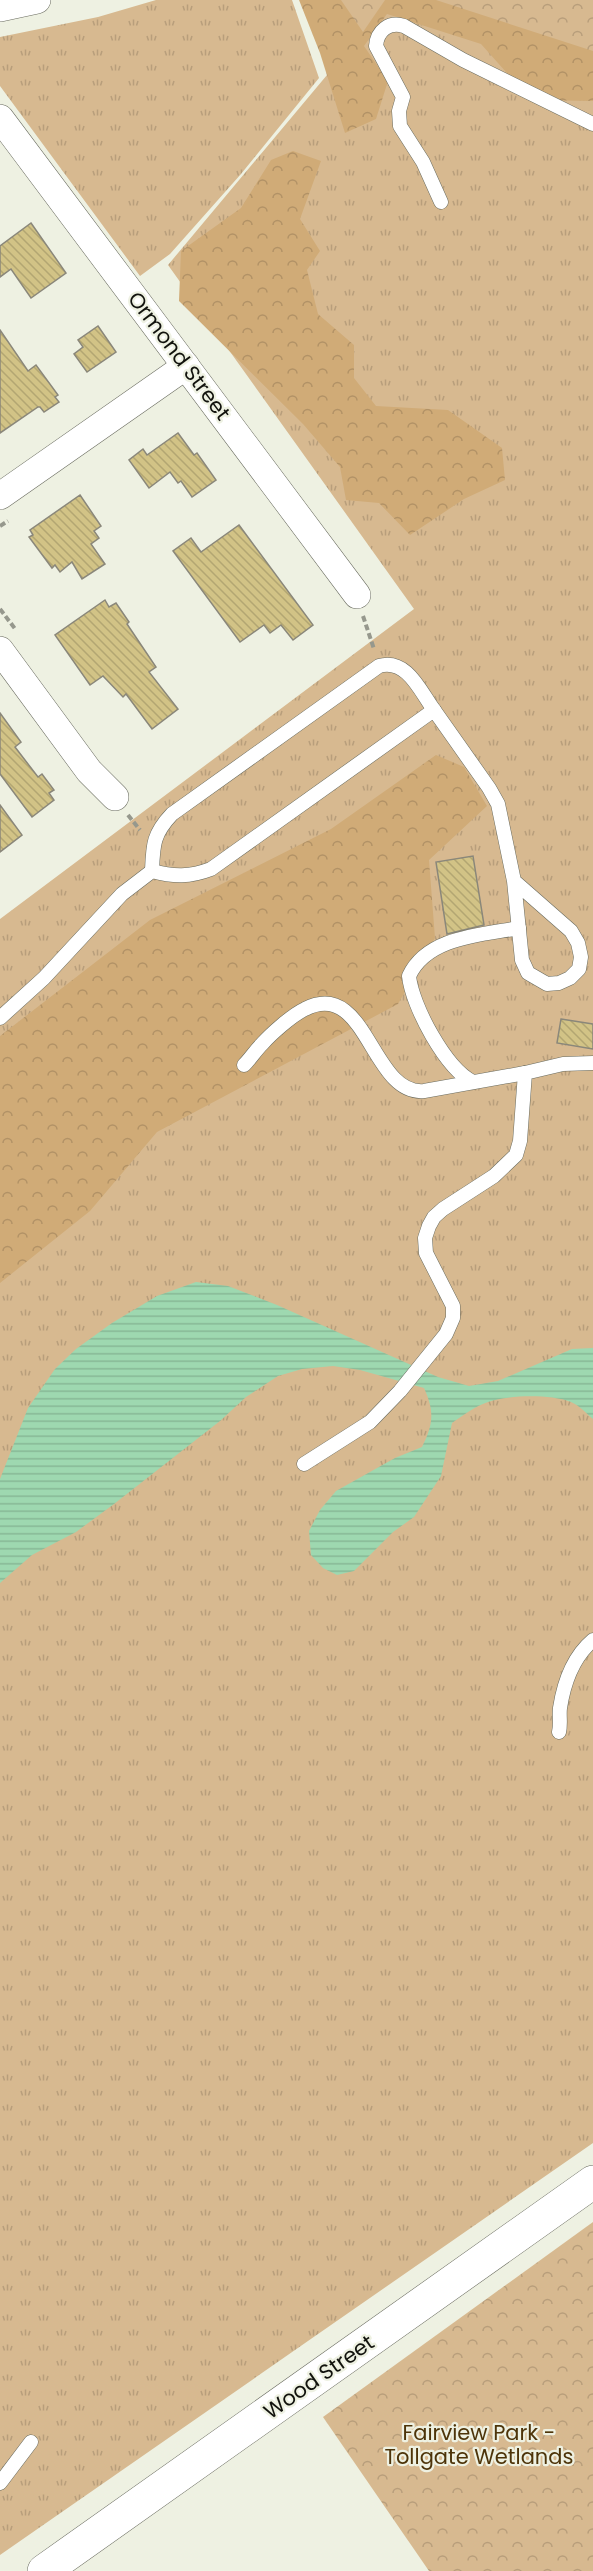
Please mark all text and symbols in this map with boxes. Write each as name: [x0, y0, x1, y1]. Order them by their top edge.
street label: Ormond Street: [121, 285, 237, 426]
street label: Wood Street: [258, 2328, 380, 2425]
park label: Fairview Park - Tollgate Wetlands: [385, 2418, 573, 2471]

